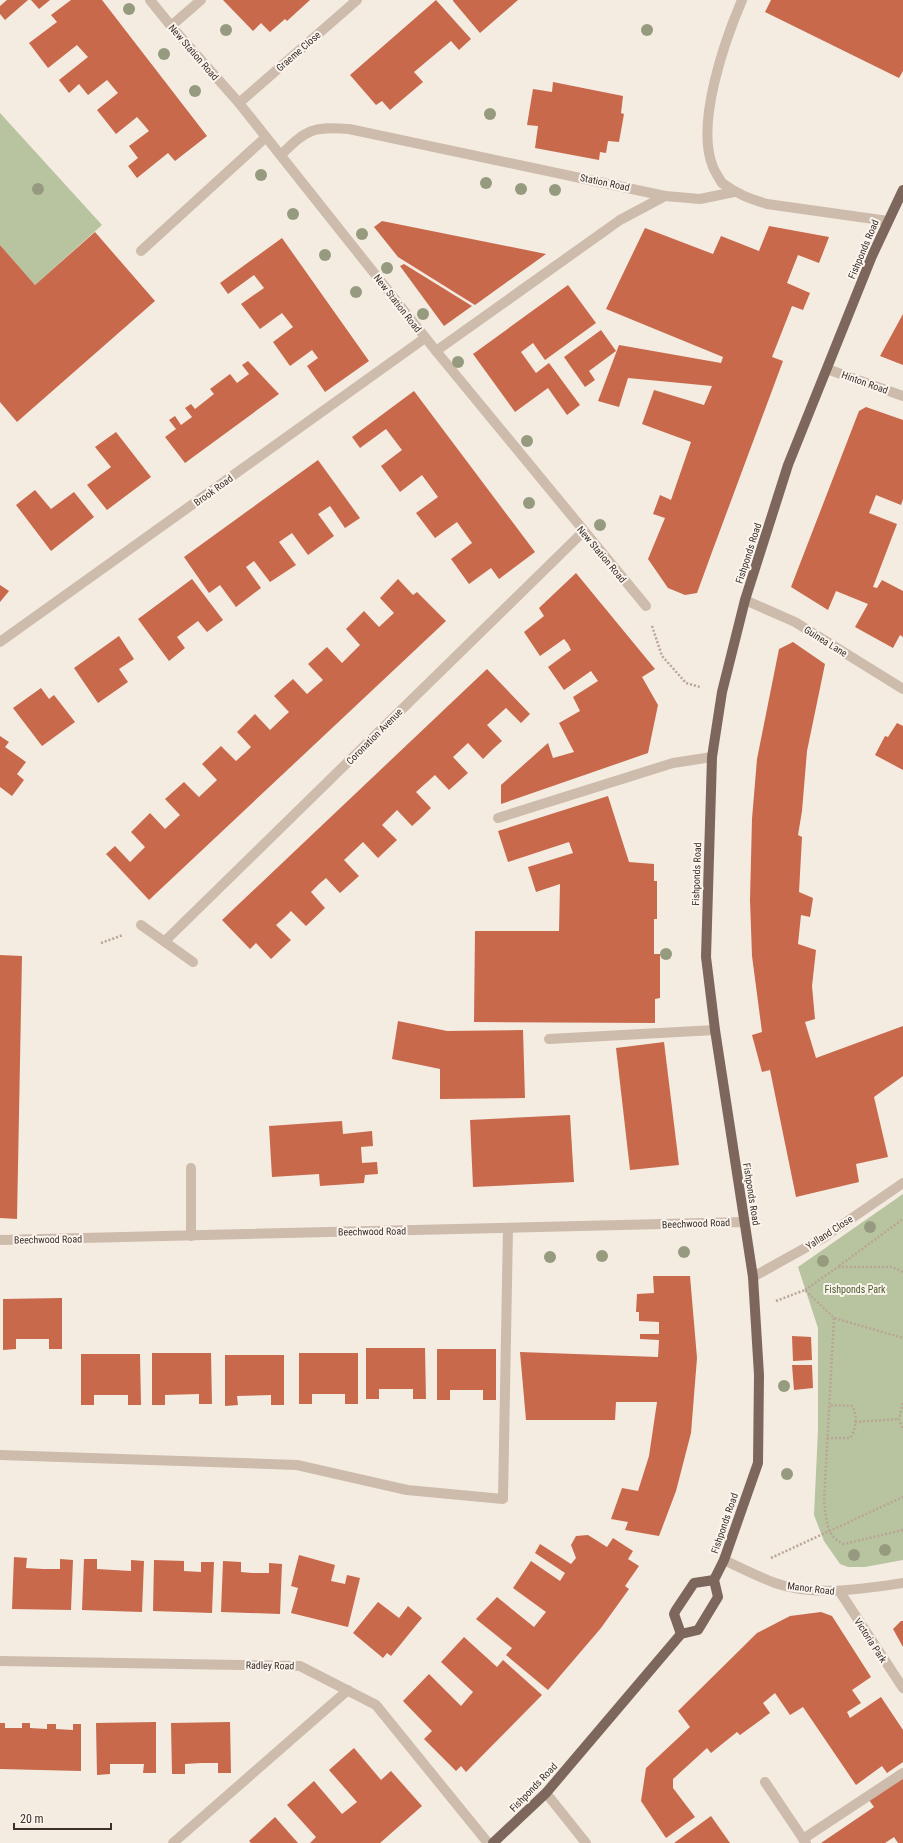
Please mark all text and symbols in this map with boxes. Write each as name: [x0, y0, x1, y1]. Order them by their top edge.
street label: New Station Road: [166, 22, 221, 82]
street label: Graeme Close: [274, 29, 323, 74]
street label: Station Road: [579, 172, 631, 193]
street label: Fishponds Road: [846, 218, 881, 280]
street label: New Station Road: [372, 272, 424, 334]
street label: Hinton Road: [840, 369, 890, 396]
street label: Brook Road: [192, 473, 235, 508]
street label: Fishponds Road: [733, 521, 763, 585]
street label: New Station Road: [575, 524, 628, 585]
street label: Guinea Lane: [802, 624, 850, 659]
street label: Coronation Avenue: [344, 706, 405, 767]
street label: Fishponds Road: [690, 842, 703, 906]
street label: Fishponds Road: [741, 1162, 762, 1226]
street label: Yalland Close: [804, 1213, 855, 1252]
street label: Beechwood Road: [662, 1217, 730, 1230]
street label: Beechwood Road: [338, 1225, 406, 1238]
street label: Beechwood Road: [14, 1233, 82, 1246]
park label: Fishponds Park: [825, 1284, 886, 1295]
street label: Fishponds Road: [709, 1491, 740, 1555]
street label: Manor Road: [787, 1580, 835, 1597]
street label: Victoria Park: [852, 1616, 889, 1665]
street label: Radley Road: [246, 1660, 294, 1671]
street label: Fishponds Road: [507, 1761, 559, 1814]
scale bar: [14, 1805, 111, 1831]
text: 20 m: [20, 1812, 44, 1826]

